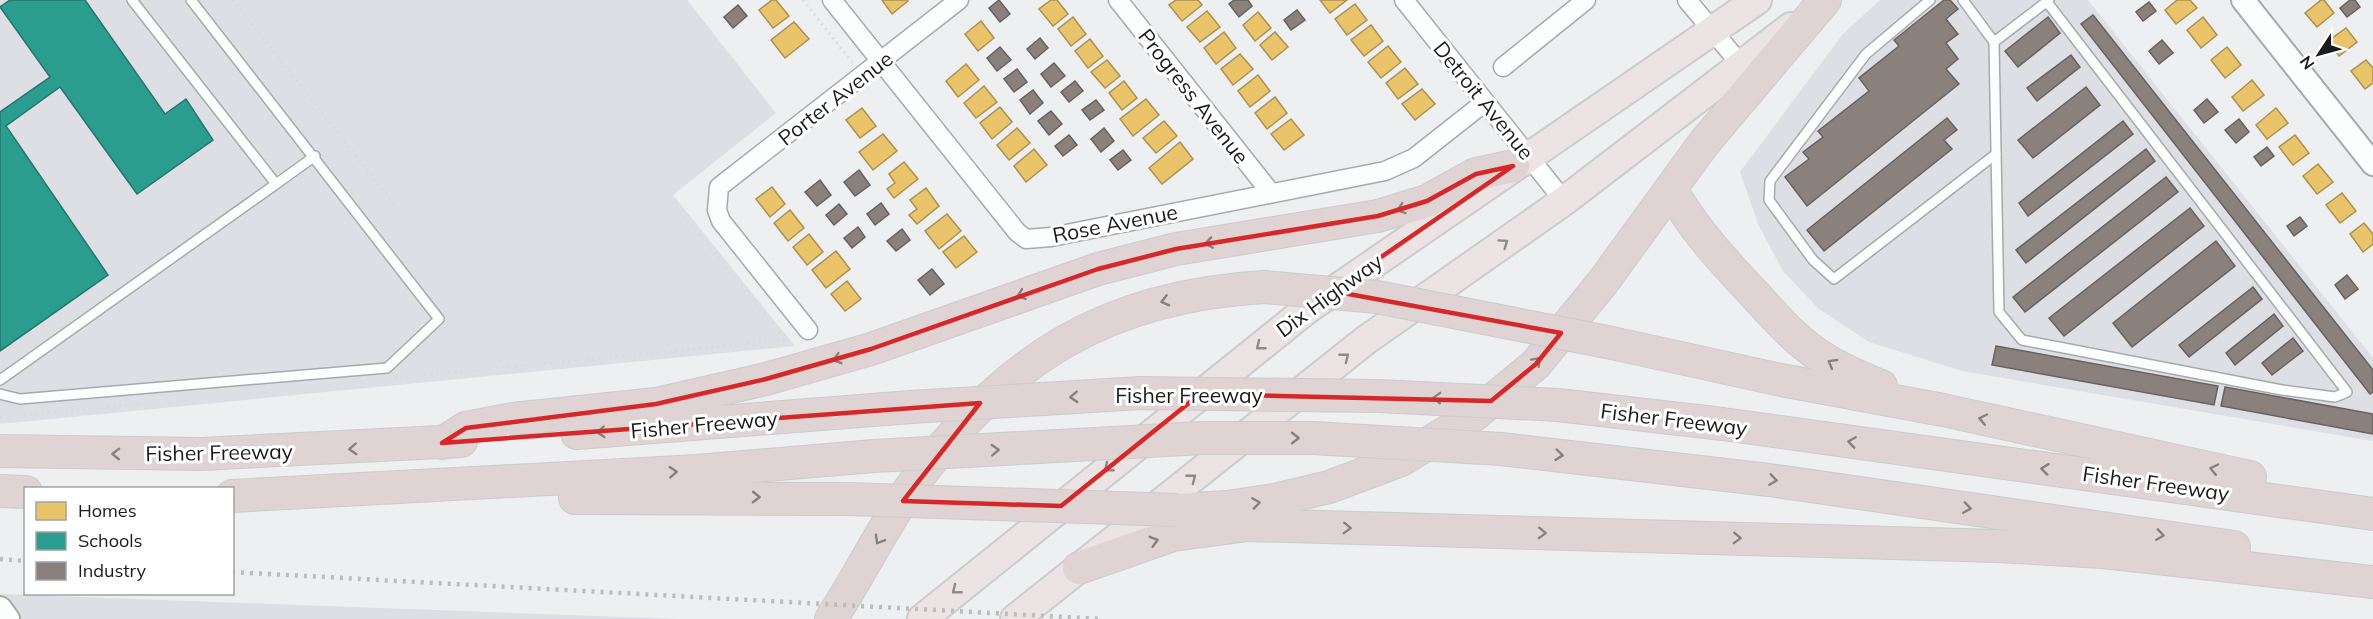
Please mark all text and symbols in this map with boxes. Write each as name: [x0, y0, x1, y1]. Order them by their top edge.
street label: Progress Avenue: [1133, 23, 1255, 169]
north arrow: [2289, 24, 2349, 84]
street label: Detroit Avenue: [1428, 36, 1540, 164]
street label: Porter Avenue: [773, 45, 897, 151]
text: N: [2295, 52, 2319, 74]
street label: Rose Avenue: [1050, 198, 1180, 248]
one-way arrow: [1396, 202, 1407, 215]
one-way arrow: [1204, 236, 1214, 249]
one-way arrow: [1497, 239, 1508, 250]
street label: Dix Highway: [1271, 248, 1387, 342]
one-way arrow: [1016, 287, 1027, 300]
one-way arrow: [1160, 293, 1170, 306]
one-way arrow: [1256, 339, 1267, 350]
one-way arrow: [832, 352, 843, 364]
one-way arrow: [1338, 353, 1349, 364]
one-way arrow: [1530, 358, 1541, 368]
one-way arrow: [1828, 359, 1838, 370]
street label: Fisher Freeway: [1115, 382, 1263, 408]
one-way arrow: [1069, 391, 1078, 404]
one-way arrow: [1432, 392, 1441, 405]
street label: Fisher Freeway: [1599, 397, 1749, 441]
street label: Fisher Freeway: [629, 405, 779, 443]
one-way arrow: [1978, 413, 1988, 426]
one-way arrow: [597, 425, 606, 438]
one-way arrow: [1290, 432, 1299, 444]
one-way arrow: [1847, 436, 1856, 448]
street label: Fisher Freeway: [145, 438, 293, 466]
one-way arrow: [349, 442, 358, 455]
one-way arrow: [991, 443, 1000, 456]
one-way arrow: [112, 448, 121, 460]
one-way arrow: [1554, 448, 1563, 461]
street label: Fisher Freeway: [2081, 460, 2231, 506]
one-way arrow: [1104, 461, 1115, 472]
one-way arrow: [2040, 463, 2049, 475]
one-way arrow: [2210, 464, 2220, 477]
one-way arrow: [669, 466, 678, 479]
one-way arrow: [1186, 474, 1197, 485]
one-way arrow: [1769, 474, 1778, 486]
legend: [24, 487, 234, 595]
one-way arrow: [751, 491, 760, 504]
one-way arrow: [1251, 497, 1260, 509]
text: Homes: [78, 499, 137, 522]
one-way arrow: [1962, 501, 1971, 513]
one-way arrow: [1343, 522, 1352, 534]
one-way arrow: [1538, 527, 1547, 539]
text: Schools: [78, 529, 143, 552]
one-way arrow: [2155, 529, 2164, 541]
one-way arrow: [1733, 532, 1742, 544]
one-way arrow: [875, 534, 887, 544]
one-way arrow: [1148, 536, 1159, 548]
text: Industry: [78, 559, 147, 582]
one-way arrow: [952, 583, 963, 594]

